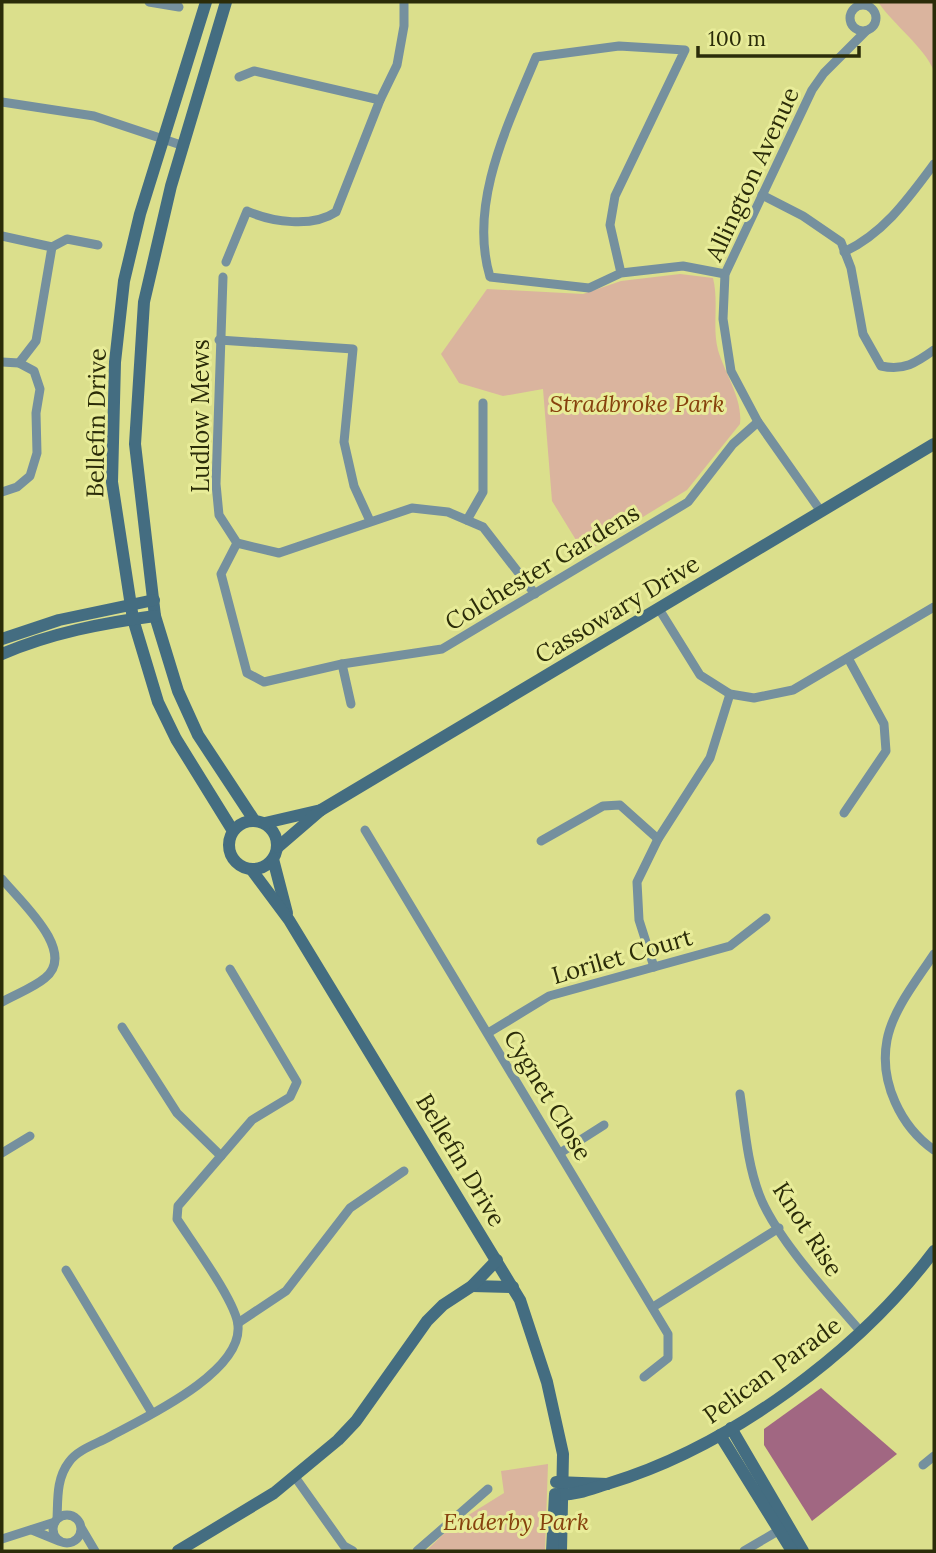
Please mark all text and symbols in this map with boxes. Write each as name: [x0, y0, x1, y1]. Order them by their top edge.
scale bar: [698, 14, 859, 58]
text: 100 m: [708, 25, 766, 52]
street label: Allington Avenue: [698, 82, 806, 267]
street label: Ludlow Mews: [185, 339, 216, 493]
street label: Bellefin Drive: [79, 348, 113, 498]
park label: Stradbroke Park: [549, 388, 725, 419]
street label: Colchester Gardens: [439, 497, 645, 637]
street label: Cassowary Drive: [529, 548, 705, 670]
street label: Lorilet Court: [548, 921, 697, 991]
street label: Cygnet Close: [497, 1024, 599, 1166]
street label: Bellefin Drive: [409, 1088, 513, 1232]
street label: Knot Rise: [766, 1176, 850, 1282]
street label: Pelican Parade: [697, 1309, 847, 1431]
park label: Enderby Park: [443, 1506, 589, 1537]

